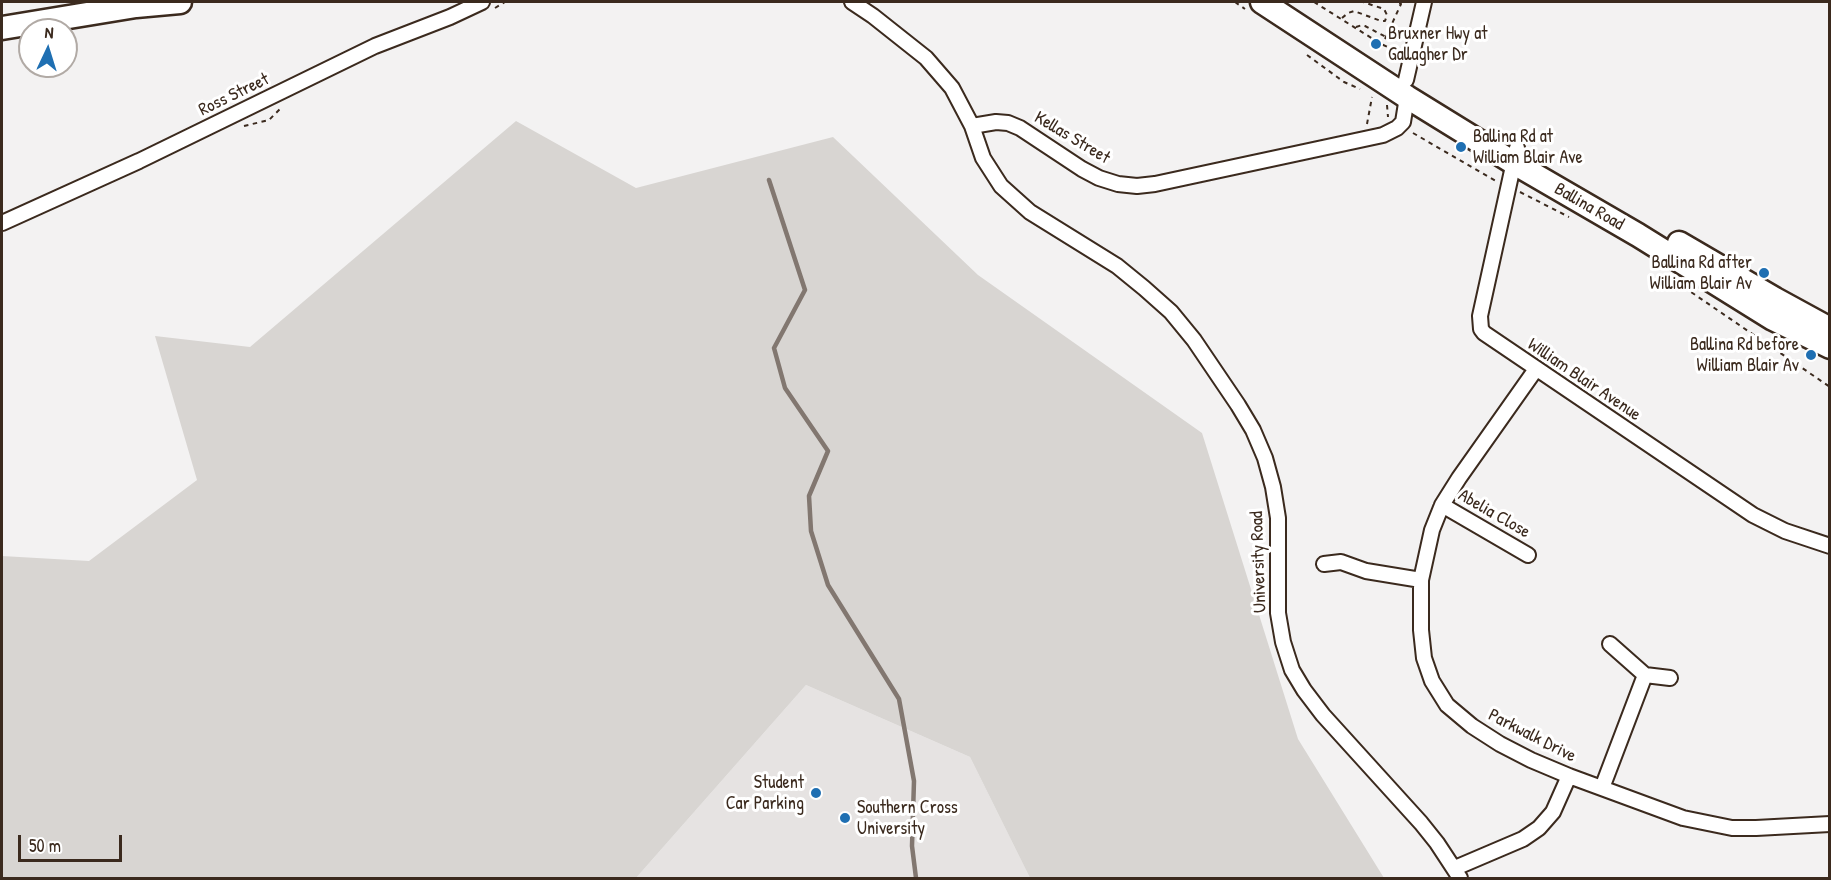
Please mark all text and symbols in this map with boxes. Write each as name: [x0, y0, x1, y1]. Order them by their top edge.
north arrow: [18, 18, 78, 78]
text: N: [44, 21, 54, 43]
place label: Bruxner Hwy at Gallagher Dr: [1388, 23, 1487, 66]
marker: Bruxner Hwy at Gallagher Dr: [1369, 37, 1383, 51]
street label: Ross Street: [195, 69, 273, 121]
street label: Kellas Street: [1030, 107, 1114, 169]
place label: Ballina Rd at William Blair Ave: [1473, 126, 1583, 168]
marker: Ballina Rd at William Blair Ave: [1454, 140, 1468, 154]
street label: Ballina Road: [1550, 178, 1628, 236]
place label: Ballina Rd after William Blair Av: [1650, 252, 1752, 294]
marker: Ballina Rd after William Blair Av: [1757, 266, 1771, 280]
street label: William Blair Avenue: [1523, 334, 1645, 426]
place label: Ballina Rd before William Blair Av: [1690, 334, 1799, 376]
marker: Ballina Rd before William Blair Av: [1804, 348, 1818, 362]
street label: Abelia Close: [1454, 485, 1534, 543]
street label: University Road: [1246, 511, 1272, 613]
street label: Parkwalk Drive: [1484, 705, 1580, 767]
place label: Student Car Parking: [726, 772, 804, 814]
marker: Student Car Parking: [809, 786, 823, 800]
place label: Southern Cross University: [857, 797, 958, 840]
marker: Southern Cross University: [838, 811, 852, 825]
scale bar: [21, 823, 124, 861]
text: 50 m: [29, 833, 61, 858]

